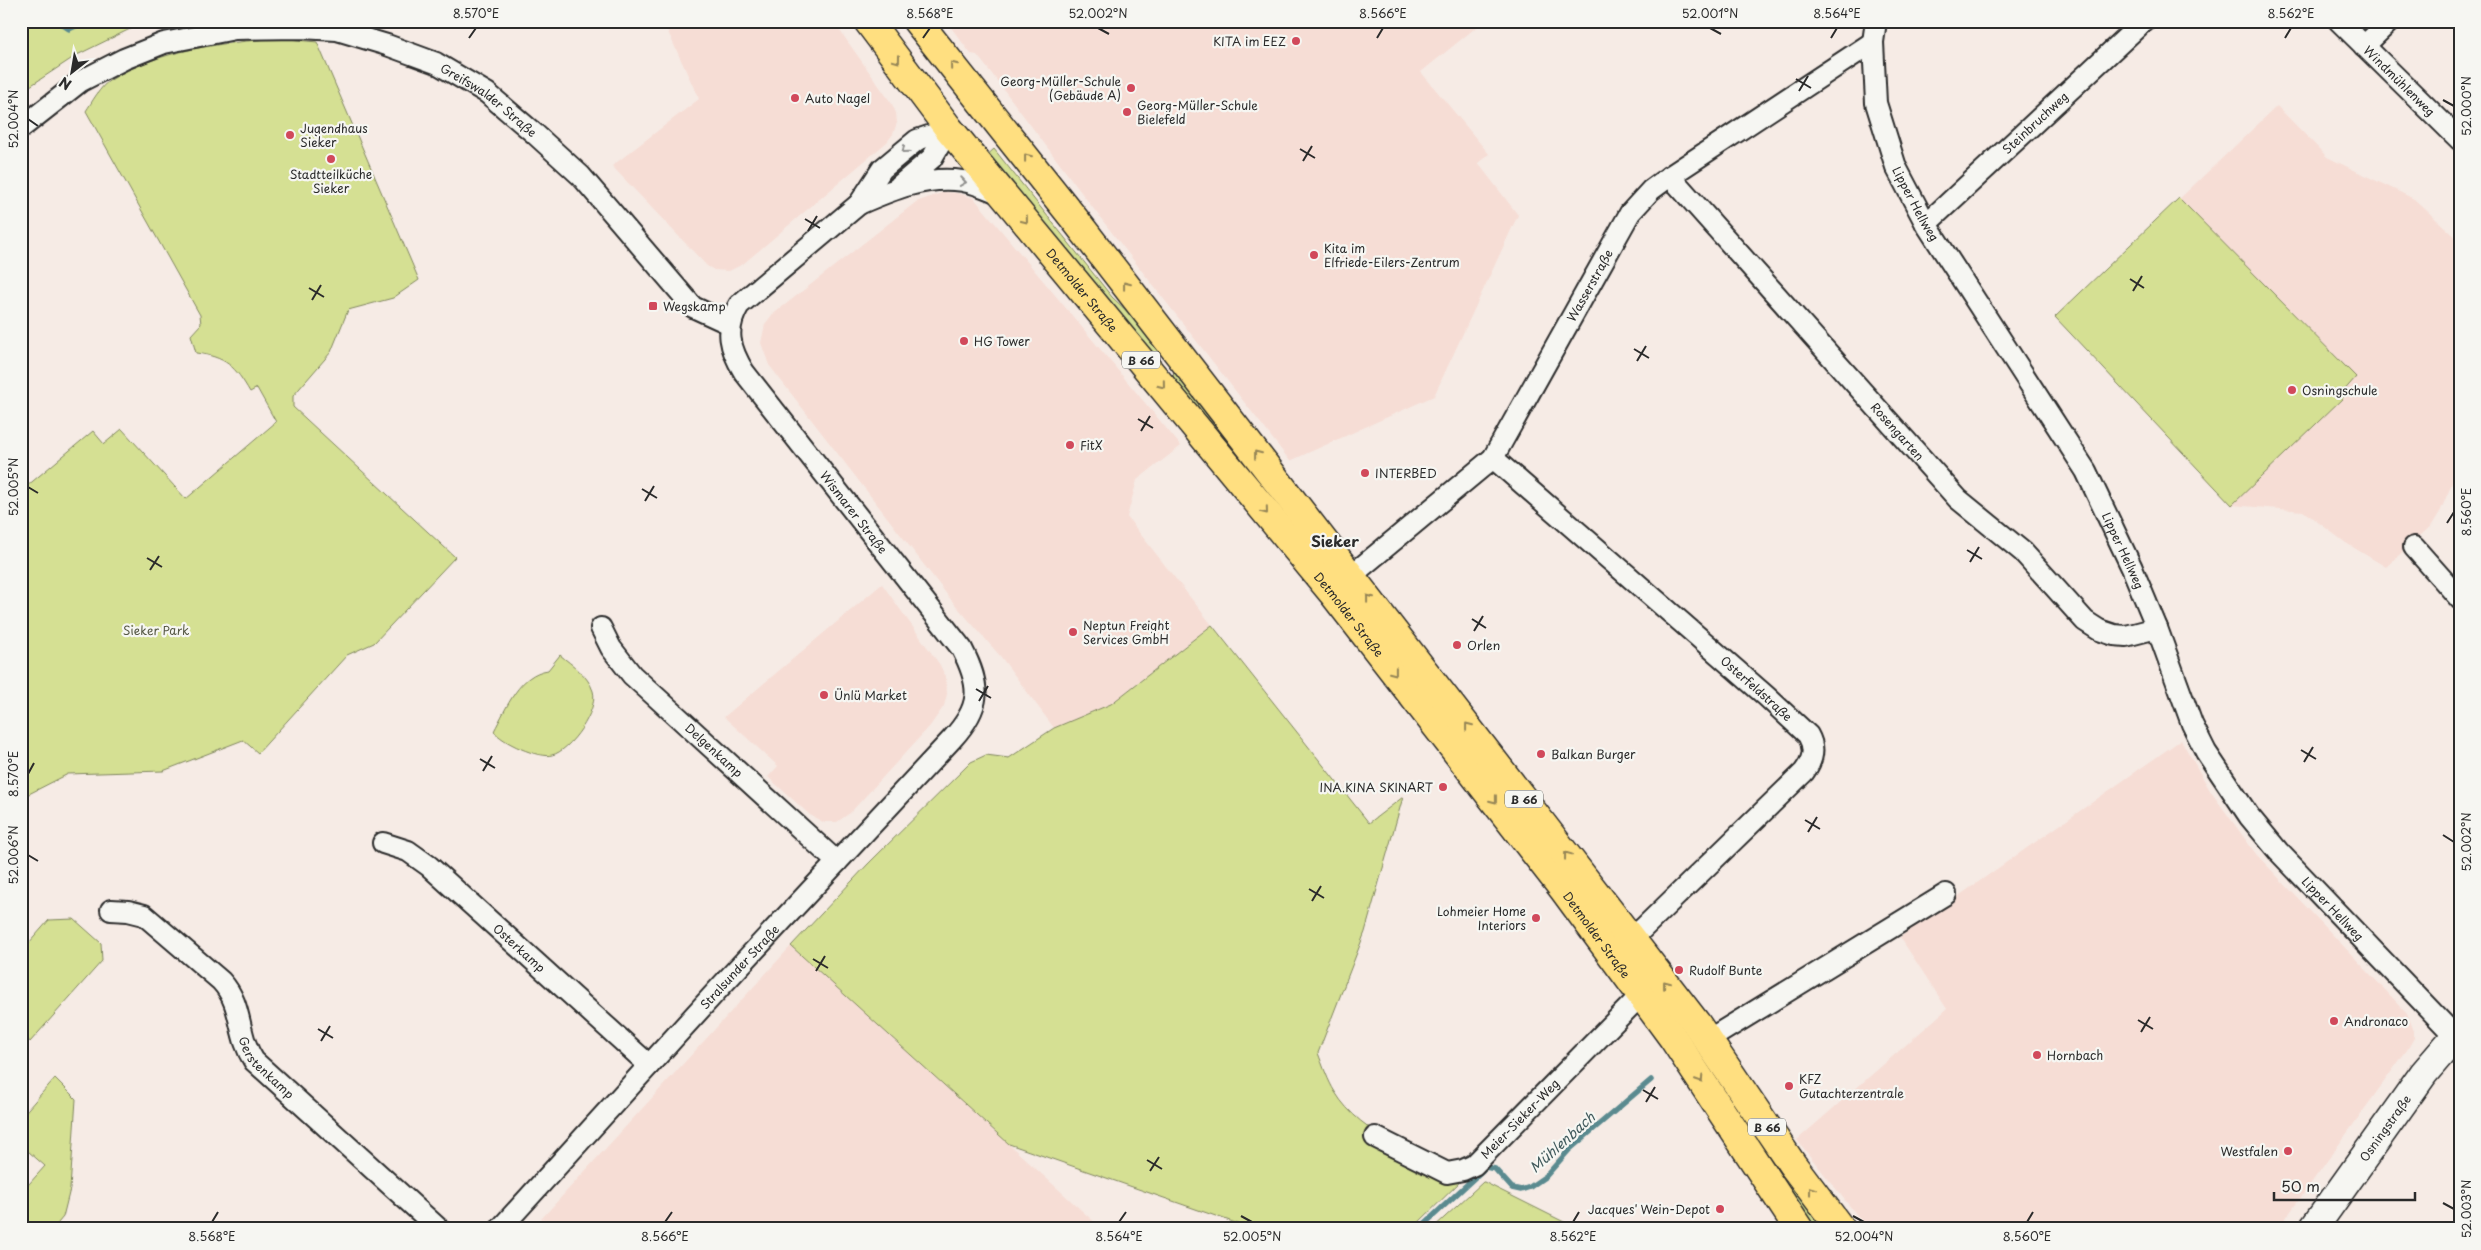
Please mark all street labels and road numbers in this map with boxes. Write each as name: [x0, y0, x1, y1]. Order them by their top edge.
street label: Windmühlenweg: [2360, 41, 2439, 120]
street label: Greifswalder Straße: [437, 59, 541, 141]
street label: Steinbruchweg: [1998, 87, 2072, 158]
street label: Lipper Hellweg: [1888, 163, 1944, 245]
street label: Detmolder Straße: [1042, 244, 1122, 336]
street label: Wasserstraße: [1562, 246, 1617, 325]
road number: B 66: [1122, 352, 1160, 368]
street label: Rosengarten: [1867, 398, 1928, 464]
street label: Wismarer Straße: [816, 467, 892, 557]
street label: Lipper Hellweg: [2098, 509, 2149, 592]
street label: Detmolder Straße: [1310, 568, 1388, 661]
street label: Osterfeldstraße: [1717, 651, 1796, 725]
street label: Delgenkamp: [681, 719, 747, 781]
road number: B 66: [1505, 791, 1543, 808]
street label: Lipper Hellweg: [2298, 872, 2368, 945]
street label: Detmolder Straße: [1559, 888, 1635, 982]
street label: Osterkamp: [489, 919, 550, 976]
street label: Stralsunder Straße: [696, 921, 783, 1013]
street label: Gerstenkamp: [235, 1034, 298, 1103]
street label: Meier-Sieker-Weg: [1476, 1075, 1563, 1162]
street label: Osningstraße: [2355, 1091, 2415, 1165]
road number: B 66: [1748, 1118, 1786, 1136]

